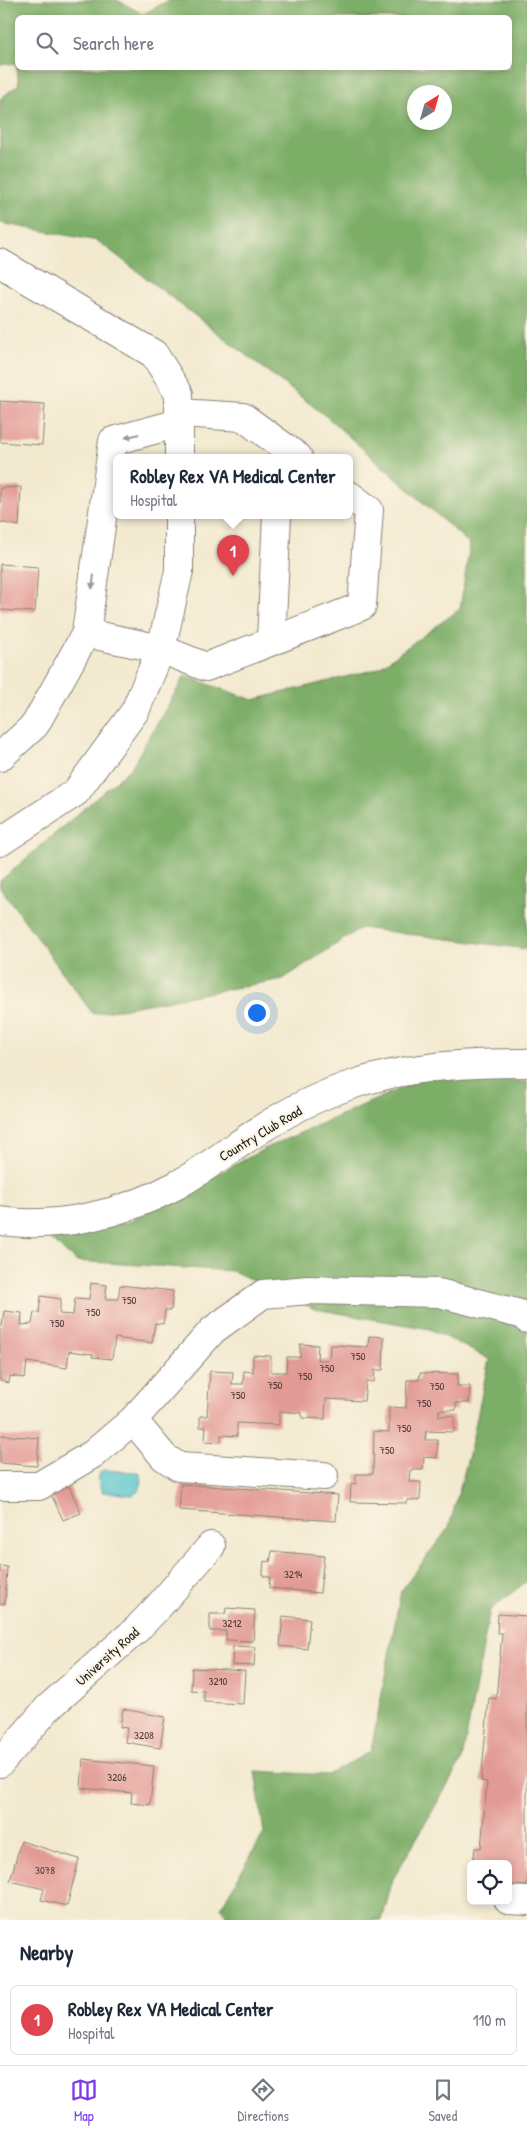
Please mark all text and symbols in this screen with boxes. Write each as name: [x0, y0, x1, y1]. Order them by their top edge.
search box: [15, 15, 512, 70]
icon: search: [33, 29, 61, 57]
text: Search here: [73, 30, 154, 56]
north arrow: [407, 85, 452, 130]
one-way arrow: [125, 432, 140, 440]
popup: [113, 454, 353, 519]
text: Robley Rex VA Medical Center: [130, 463, 336, 489]
text: Hospital: [130, 489, 177, 511]
pin: 1: [217, 535, 249, 576]
one-way arrow: [89, 575, 97, 591]
your location: [244, 1000, 270, 1026]
street label: Country Club Road: [215, 1100, 306, 1166]
house number: 750: [121, 1293, 137, 1307]
house number: 750: [85, 1305, 101, 1319]
house number: 750: [49, 1316, 65, 1330]
house number: 750: [350, 1349, 366, 1363]
house number: 750: [319, 1361, 335, 1375]
house number: 750: [297, 1369, 313, 1383]
house number: 750: [267, 1378, 283, 1392]
house number: 750: [429, 1379, 445, 1393]
house number: 750: [230, 1388, 246, 1402]
house number: 750: [416, 1396, 432, 1410]
house number: 750: [396, 1421, 412, 1435]
house number: 750: [379, 1443, 395, 1457]
house number: 3214: [284, 1567, 302, 1581]
house number: 3212: [222, 1616, 242, 1630]
street label: University Road: [71, 1622, 144, 1690]
house number: 3210: [209, 1674, 228, 1688]
house number: 3208: [134, 1728, 154, 1742]
house number: 3206: [107, 1770, 127, 1784]
map controls: [467, 1860, 512, 1905]
button: locate: [467, 1860, 512, 1905]
house number: 3078: [35, 1863, 55, 1877]
text: Nearby: [20, 1938, 73, 1967]
text: Robley Rex VA Medical Center: [68, 1996, 273, 2022]
text: 1: [34, 2009, 40, 2031]
text: 110 m: [473, 2009, 506, 2031]
text: Hospital: [68, 2022, 115, 2044]
tab: Map: [70, 2076, 98, 2125]
tab: Directions: [237, 2076, 289, 2125]
tab: Saved: [429, 2076, 457, 2125]

